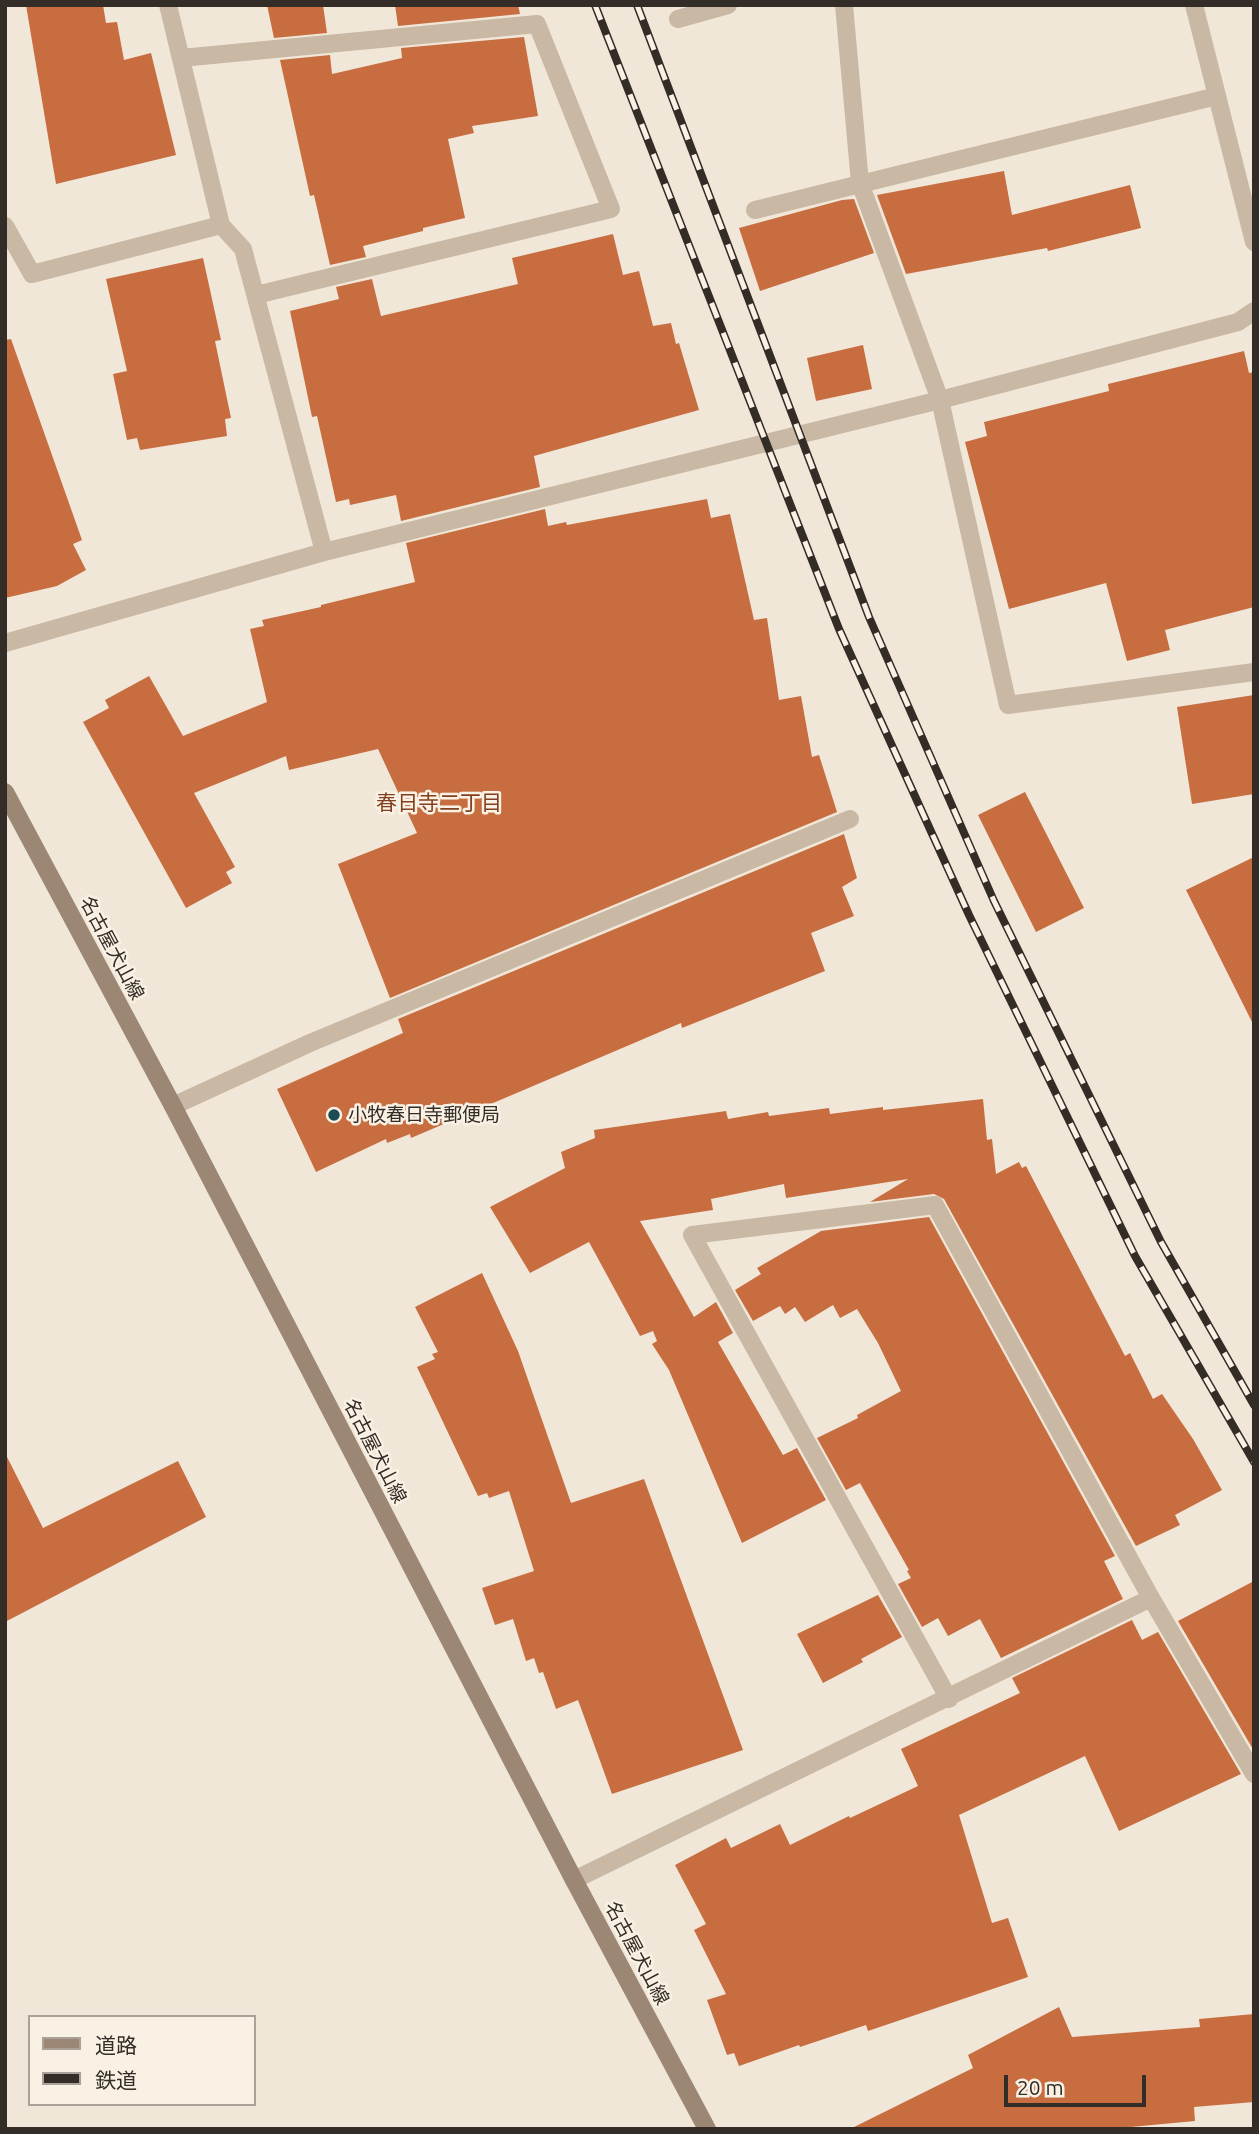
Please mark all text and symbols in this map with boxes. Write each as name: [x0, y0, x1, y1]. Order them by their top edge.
district label: 春日寺二丁目: [376, 790, 502, 816]
street label: 名古屋犬山線: [75, 892, 149, 1004]
place label: 小牧春日寺郵便局: [348, 1104, 500, 1126]
marker: 小牧春日寺郵便局: [326, 1107, 342, 1123]
street label: 名古屋犬山線: [339, 1395, 411, 1507]
street label: 名古屋犬山線: [600, 1897, 674, 2009]
legend: [28, 2015, 256, 2106]
text: 道路: [95, 2033, 137, 2057]
scale bar: [1007, 2060, 1149, 2104]
text: 鉄道: [95, 2068, 137, 2092]
text: 20 m: [1017, 2075, 1064, 2099]

